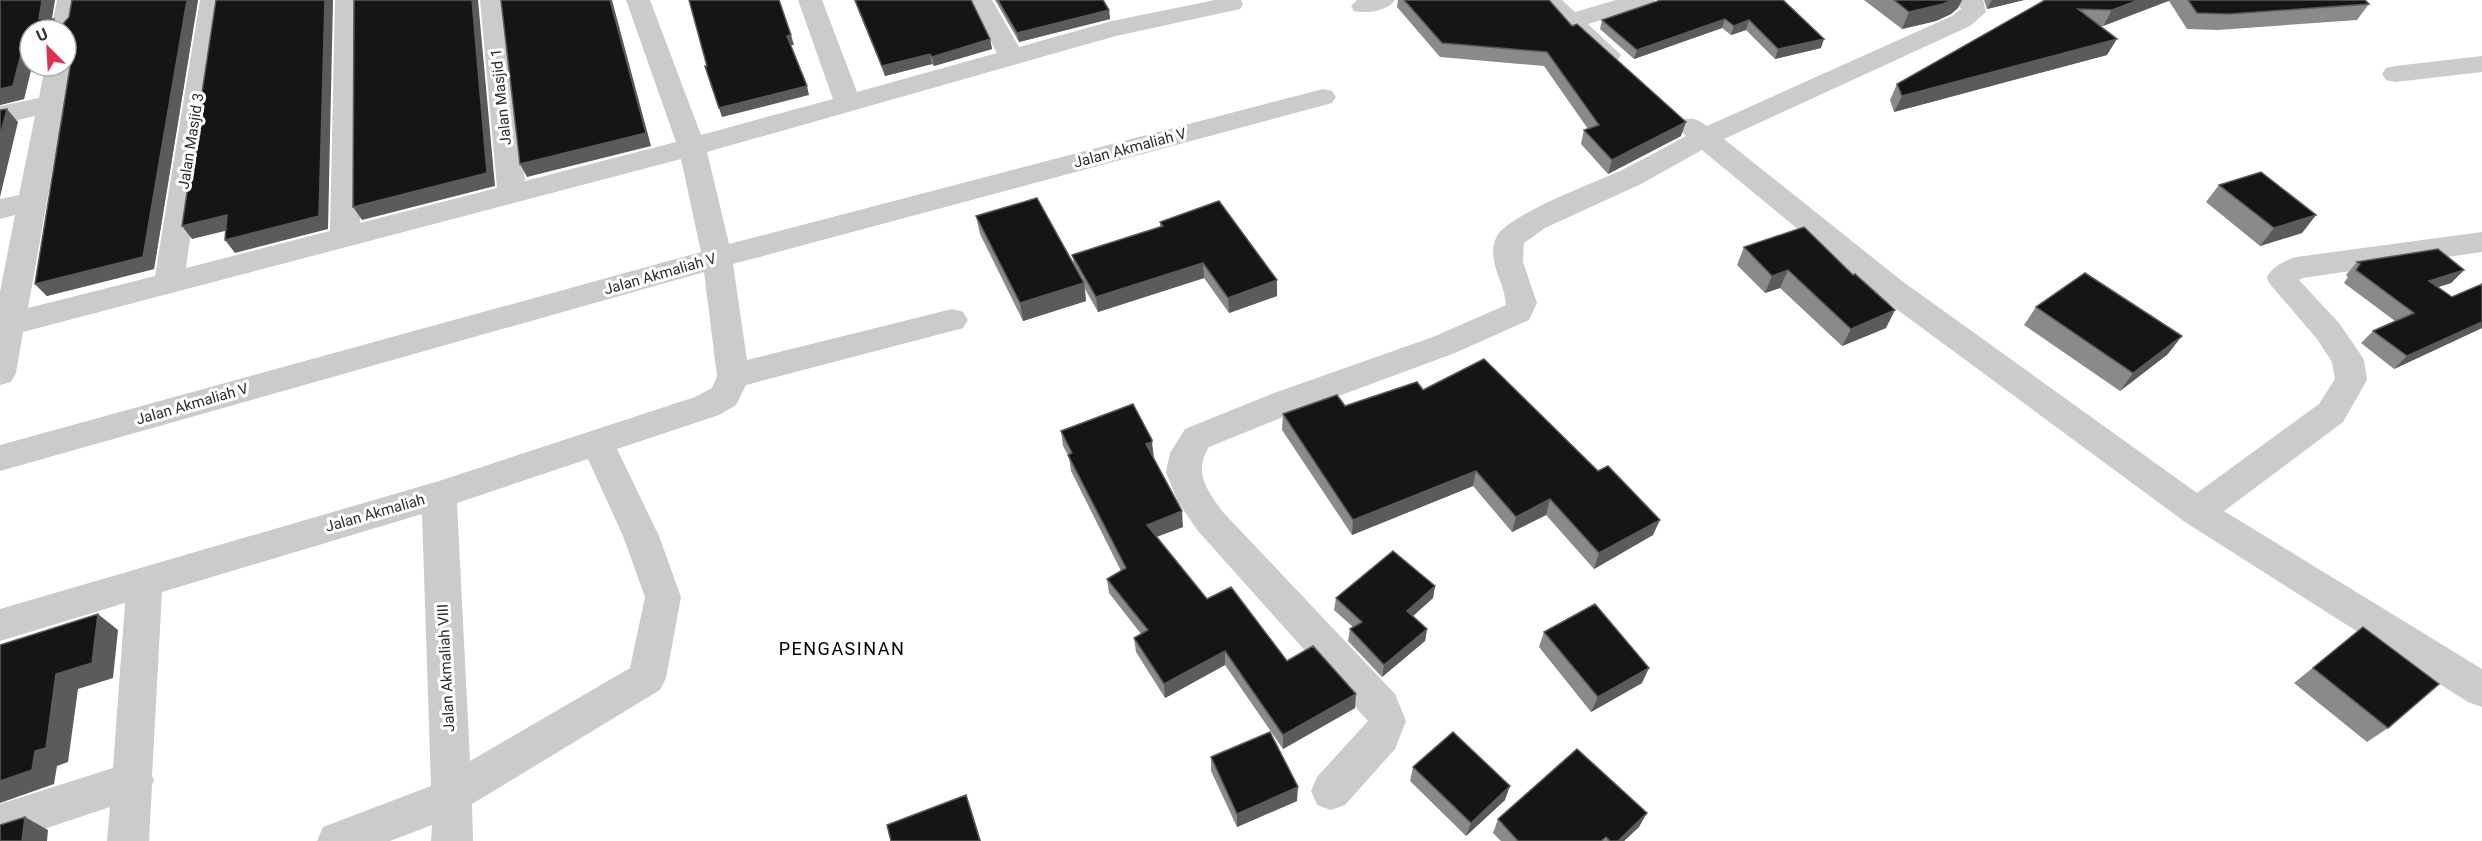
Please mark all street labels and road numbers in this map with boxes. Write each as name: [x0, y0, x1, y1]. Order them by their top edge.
street label: Jalan Masjid 1: [487, 48, 515, 146]
street label: Jalan Masjid 3: [175, 92, 207, 190]
street label: Jalan Akmaliah V: [1072, 124, 1189, 172]
street label: Jalan Akmaliah V: [602, 249, 719, 299]
street label: Jalan Akmaliah V: [134, 379, 251, 429]
street label: Jalan Akmaliah: [323, 490, 427, 536]
street label: Jalan Akmaliah VIII: [434, 604, 458, 732]

